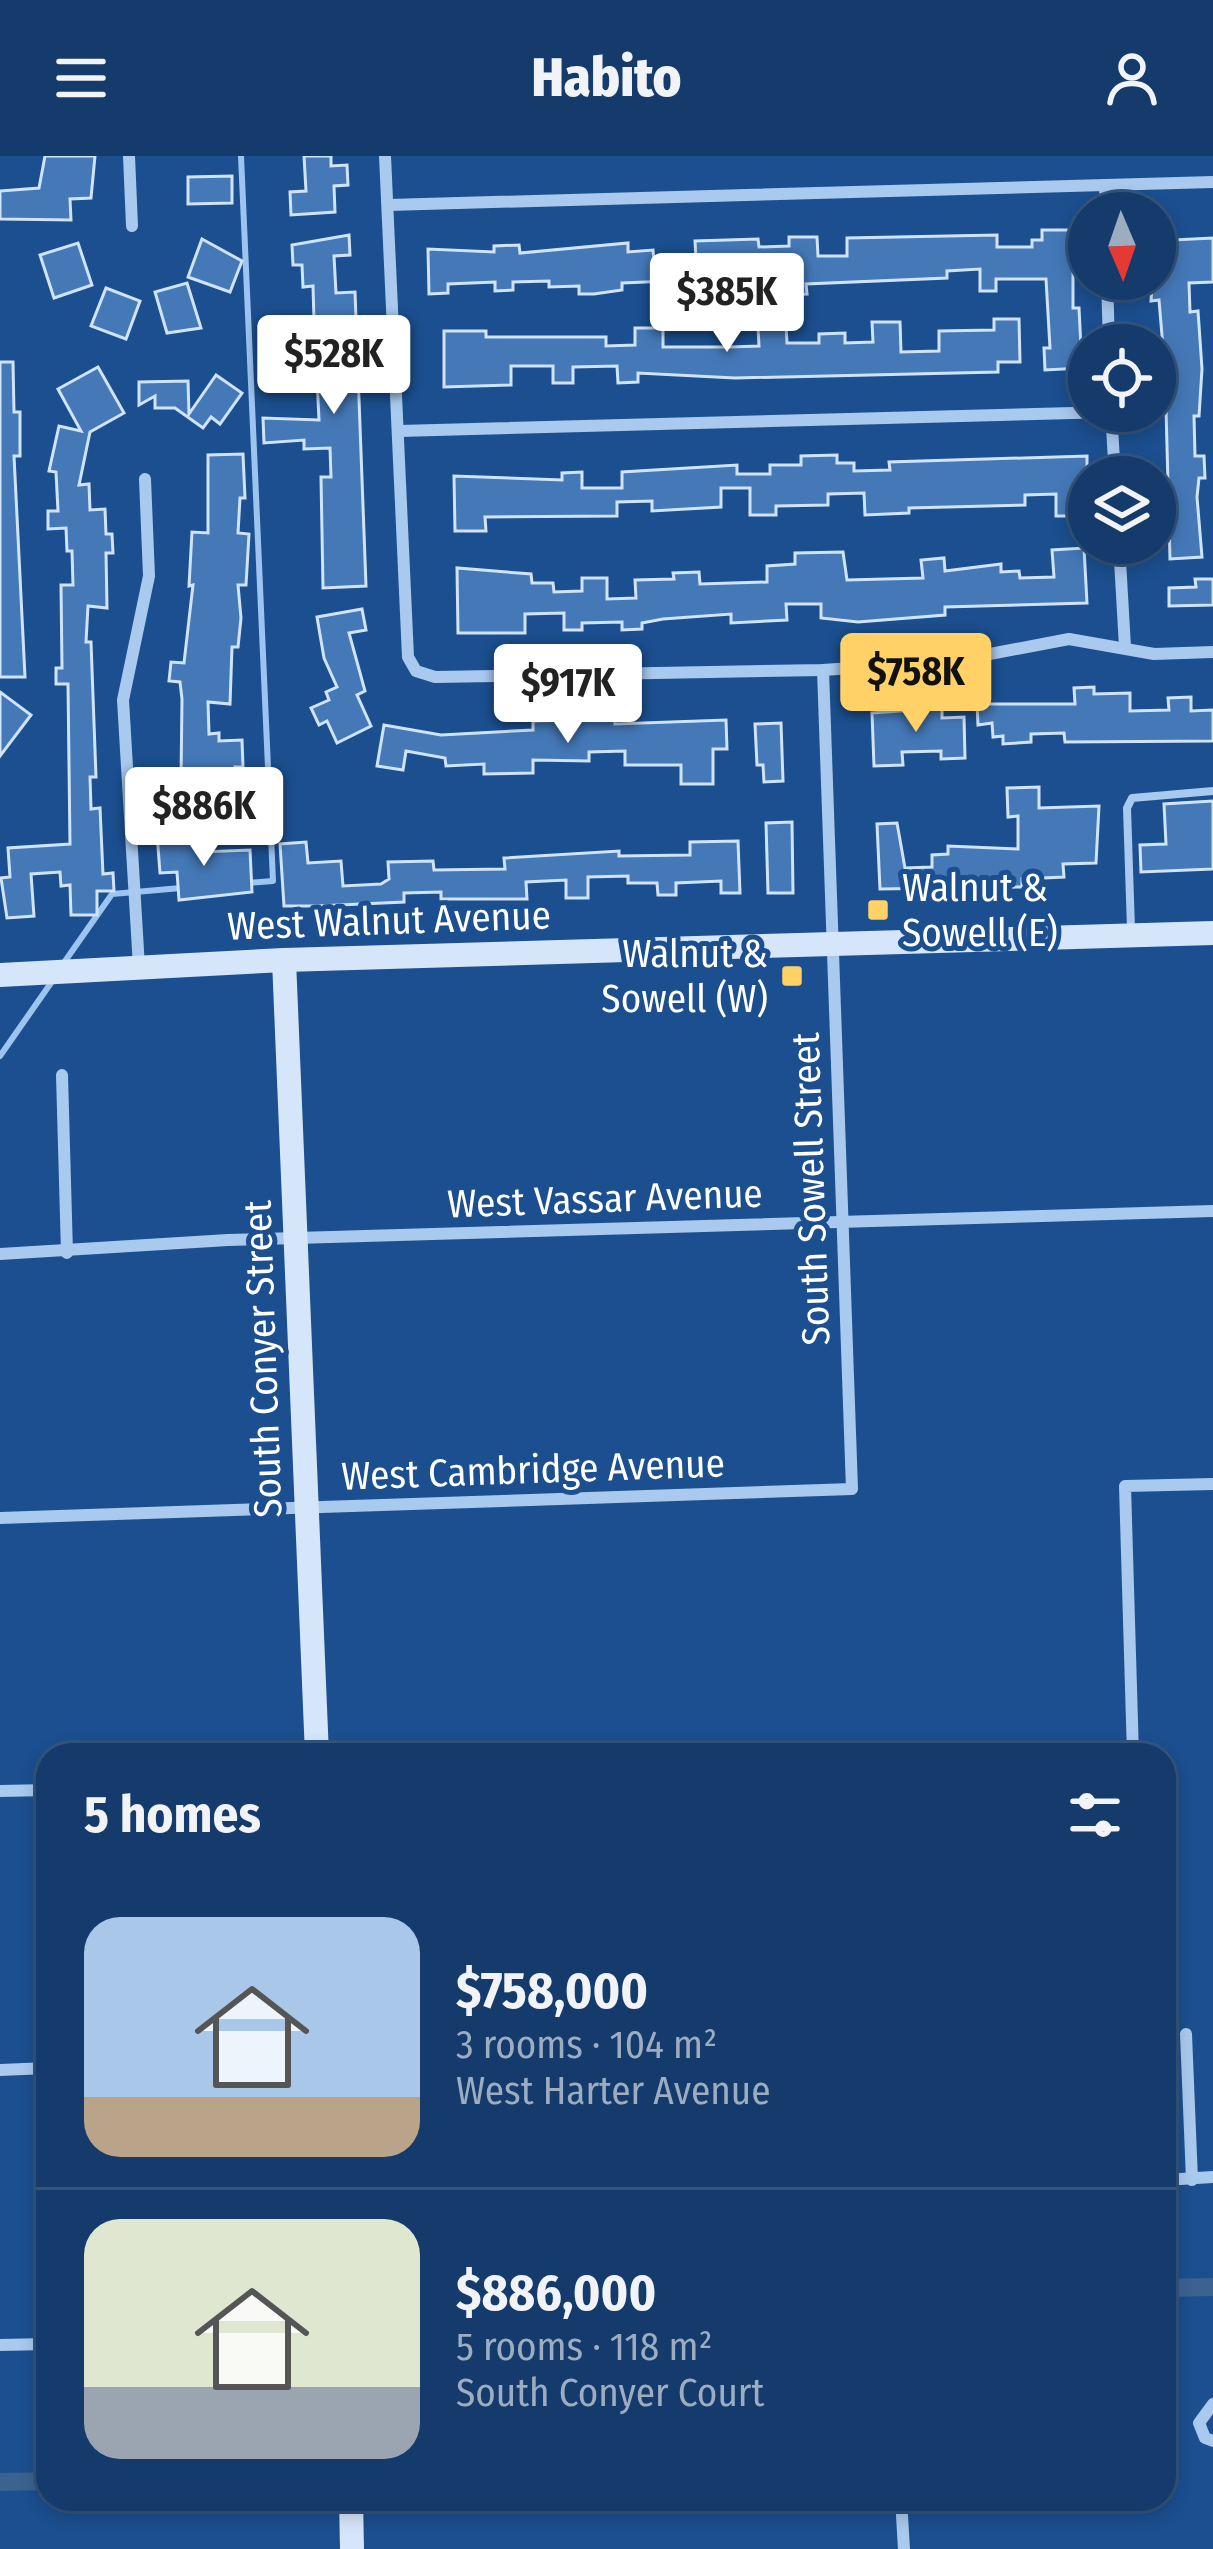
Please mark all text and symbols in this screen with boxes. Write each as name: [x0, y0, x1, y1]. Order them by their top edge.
icon: menu: [48, 45, 114, 111]
icon: person: [1099, 45, 1165, 111]
text: Habito: [531, 46, 682, 110]
north arrow: [1068, 192, 1176, 300]
map controls: [1068, 192, 1176, 564]
pin: $385K: [643, 253, 811, 355]
text: $385K: [677, 269, 777, 315]
pin: $528K: [250, 315, 418, 417]
button: locate: [1068, 324, 1176, 432]
text: $528K: [284, 331, 384, 377]
button: layers: [1068, 456, 1176, 564]
pin: $758K: [832, 633, 1000, 735]
pin: $917K: [484, 644, 652, 746]
text: $758K: [867, 649, 965, 695]
text: $917K: [521, 660, 615, 706]
pin: $886K: [120, 767, 288, 869]
text: $886K: [152, 783, 256, 829]
place label: Walnut & Sowell (E): [902, 865, 1058, 956]
street label: West Walnut Avenue: [226, 892, 552, 950]
marker: Walnut & Sowell (E): [865, 897, 891, 923]
place label: Walnut & Sowell (W): [601, 931, 768, 1022]
marker: Walnut & Sowell (W): [779, 963, 805, 989]
street label: South Sowell Street: [783, 1032, 839, 1346]
street label: West Vassar Avenue: [447, 1171, 763, 1227]
street label: South Conyer Street: [234, 1199, 292, 1519]
street label: West Cambridge Avenue: [341, 1440, 725, 1500]
icon: filters: [1062, 1782, 1128, 1848]
text: 5 homes: [84, 1784, 261, 1846]
text: $758,000: [456, 1960, 648, 2022]
icon: home: [180, 1965, 324, 2109]
text: 3 rooms · 104 m²: [456, 2022, 717, 2068]
text: West Harter Avenue: [456, 2068, 770, 2114]
text: $886,000: [456, 2262, 656, 2324]
icon: home: [180, 2267, 324, 2411]
text: 5 rooms · 118 m²: [456, 2324, 712, 2370]
text: South Conyer Court: [456, 2370, 764, 2416]

